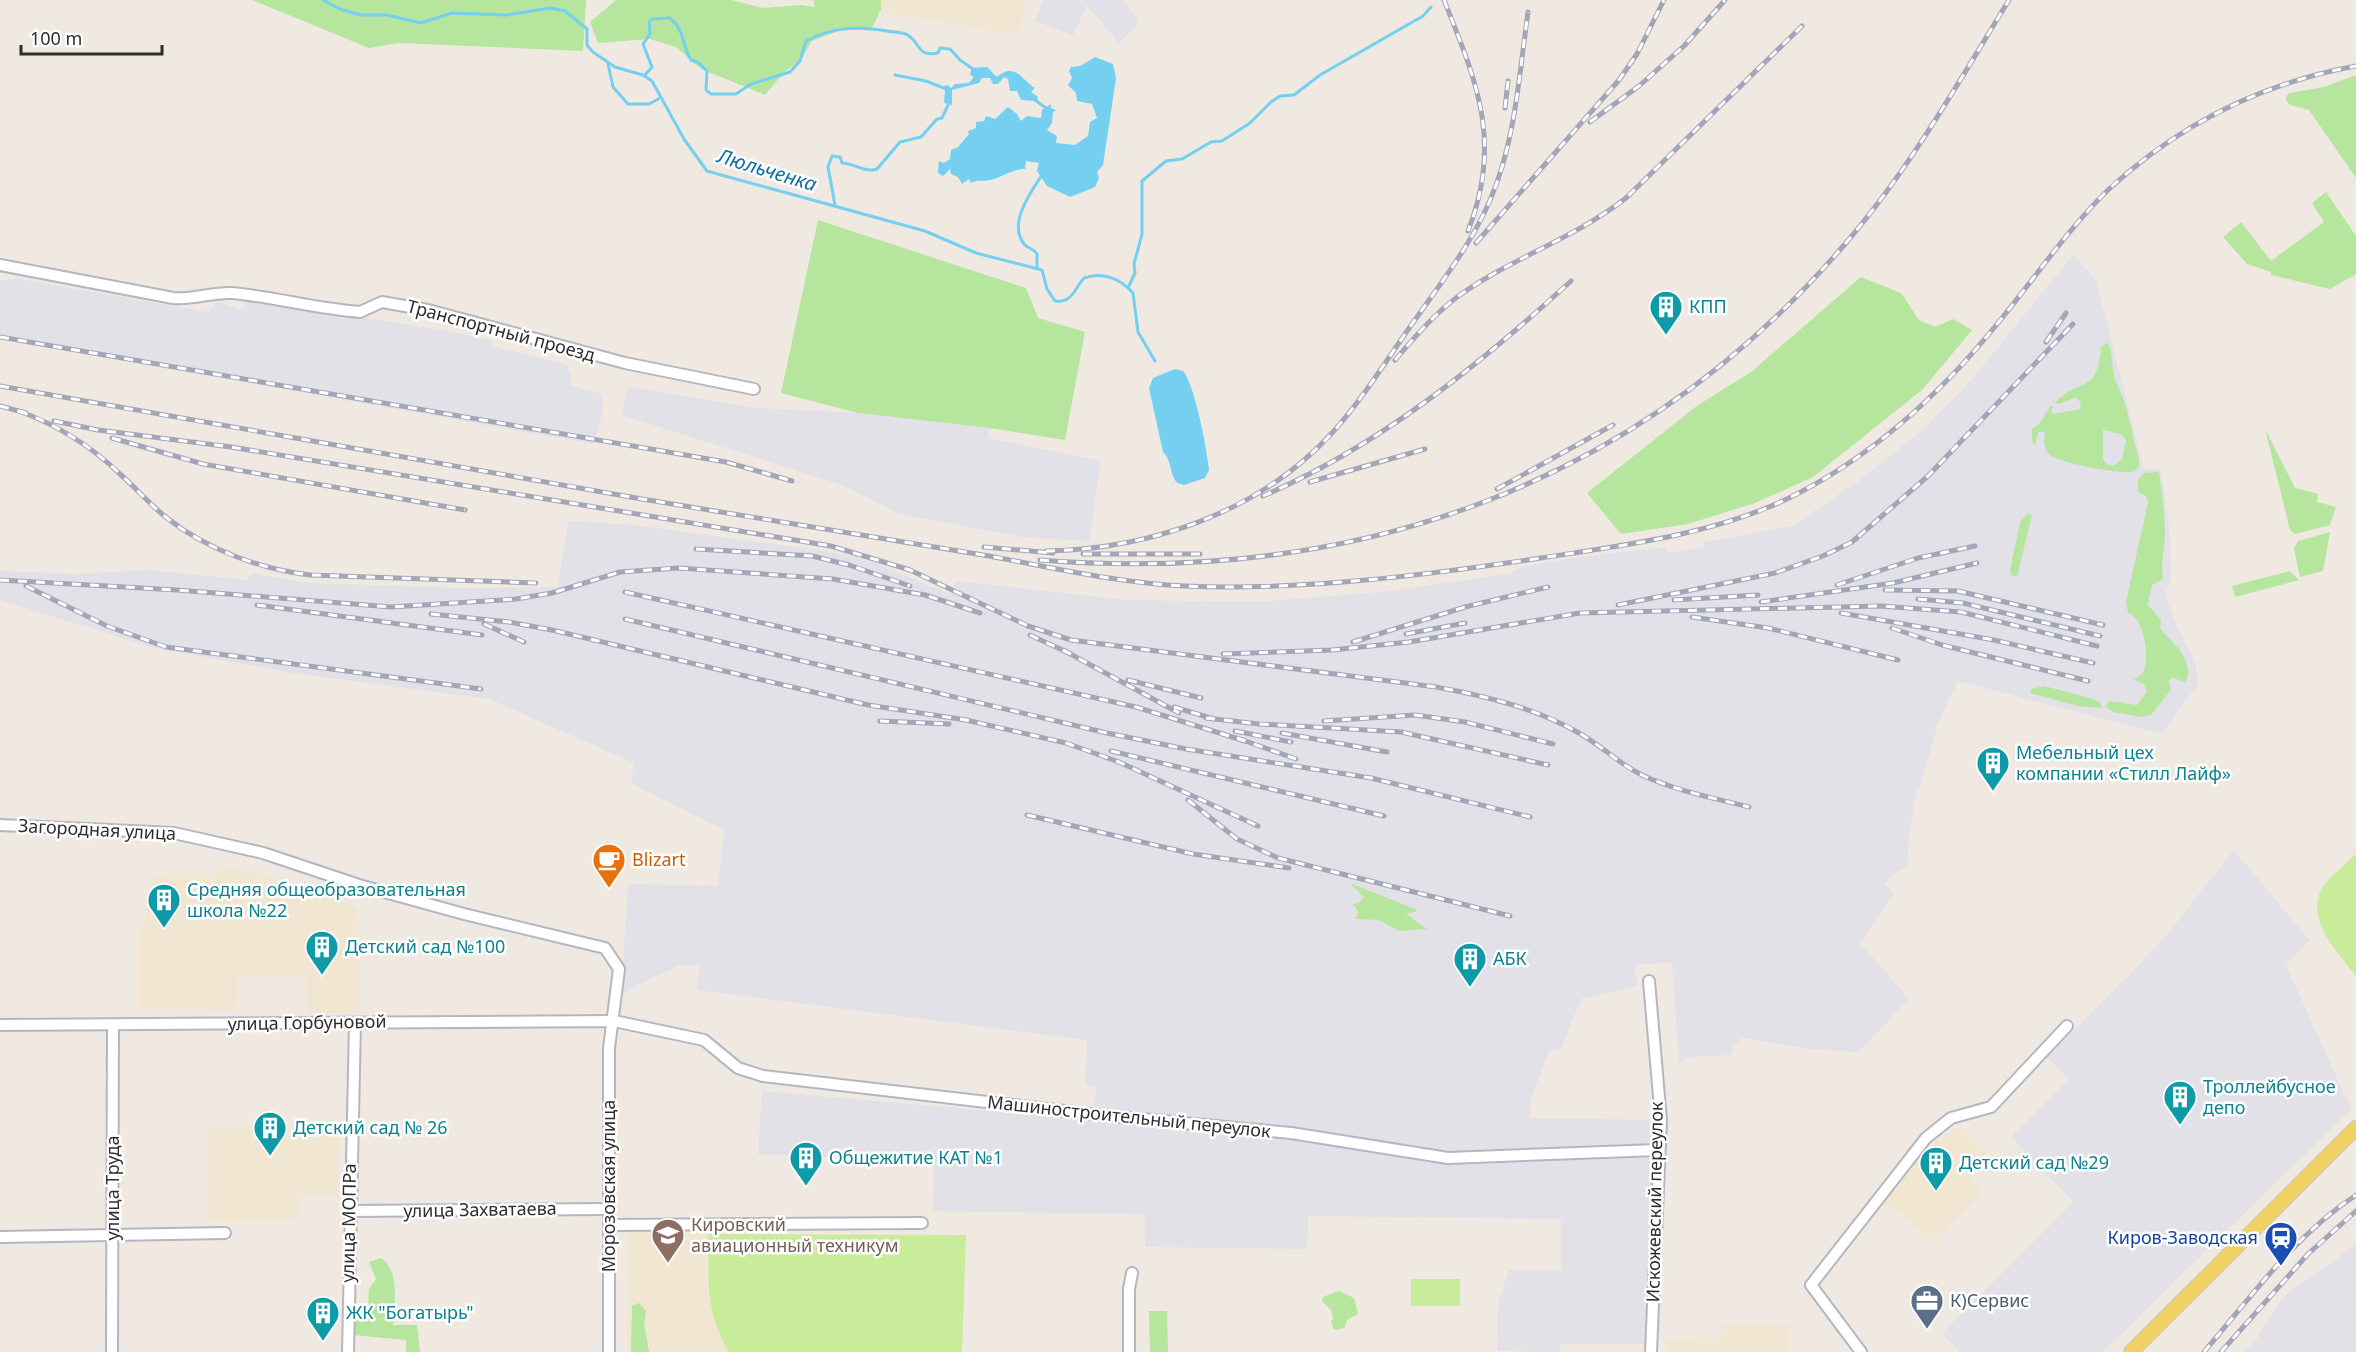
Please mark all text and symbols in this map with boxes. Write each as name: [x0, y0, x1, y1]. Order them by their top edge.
scale bar: [21, 18, 162, 56]
text: 100 m: [30, 26, 82, 50]
water label: Люльченка: [713, 141, 820, 197]
building icon: КПП: [1648, 289, 1684, 336]
street label: Транспортный проезд: [405, 293, 598, 367]
place label: КПП: [1689, 294, 1727, 318]
place label: Мебельный цех компании «Стилл Лайф»: [2016, 740, 2231, 785]
building icon: Мебельный цех компании «Стилл Лайф»: [1975, 745, 2011, 792]
street label: Загородная улица: [17, 813, 177, 845]
cafe icon: Blizart: [591, 842, 627, 889]
place label: Blizart: [632, 847, 686, 871]
place label: Средняя общеобразовательная школа №22: [187, 877, 466, 922]
building icon: Средняя общеобразовательная школа №22: [146, 882, 182, 929]
building icon: Детский сад №100: [304, 929, 340, 976]
place label: Детский сад №100: [345, 934, 505, 958]
building icon: АБК: [1452, 941, 1488, 988]
place label: АБК: [1493, 946, 1528, 970]
street label: улица Горбуновой: [227, 1009, 387, 1035]
place label: Троллейбусное депо: [2203, 1074, 2336, 1119]
building icon: Троллейбусное депо: [2162, 1079, 2198, 1126]
street label: Машиностроительный переулок: [986, 1089, 1272, 1143]
street label: Морозовская улица: [596, 1100, 620, 1272]
street label: Искожевский переулок: [1640, 1101, 1668, 1303]
building icon: Детский сад № 26: [252, 1110, 288, 1157]
place label: Детский сад № 26: [293, 1115, 448, 1139]
street label: улица Труда: [100, 1136, 124, 1240]
building icon: Общежитие КАТ №1: [788, 1140, 824, 1187]
place label: Общежитие КАТ №1: [829, 1145, 1003, 1169]
building icon: Детский сад №29: [1918, 1145, 1954, 1192]
place label: Детский сад №29: [1959, 1150, 2109, 1174]
street label: улица МОПРа: [335, 1163, 361, 1283]
street label: улица Захватаева: [403, 1196, 557, 1222]
place label: Кировский авиационный техникум: [691, 1212, 899, 1257]
school or university icon: Кировский авиационный техникум: [650, 1217, 686, 1264]
station icon: Киров-Заводская: [2263, 1220, 2299, 1267]
place label: Киров-Заводская: [2108, 1225, 2258, 1249]
office icon: К)Сервис: [1909, 1283, 1945, 1330]
place label: К)Сервис: [1950, 1288, 2029, 1312]
building icon: ЖК "Богатырь": [305, 1295, 341, 1342]
place label: ЖК "Богатырь": [346, 1300, 474, 1324]

